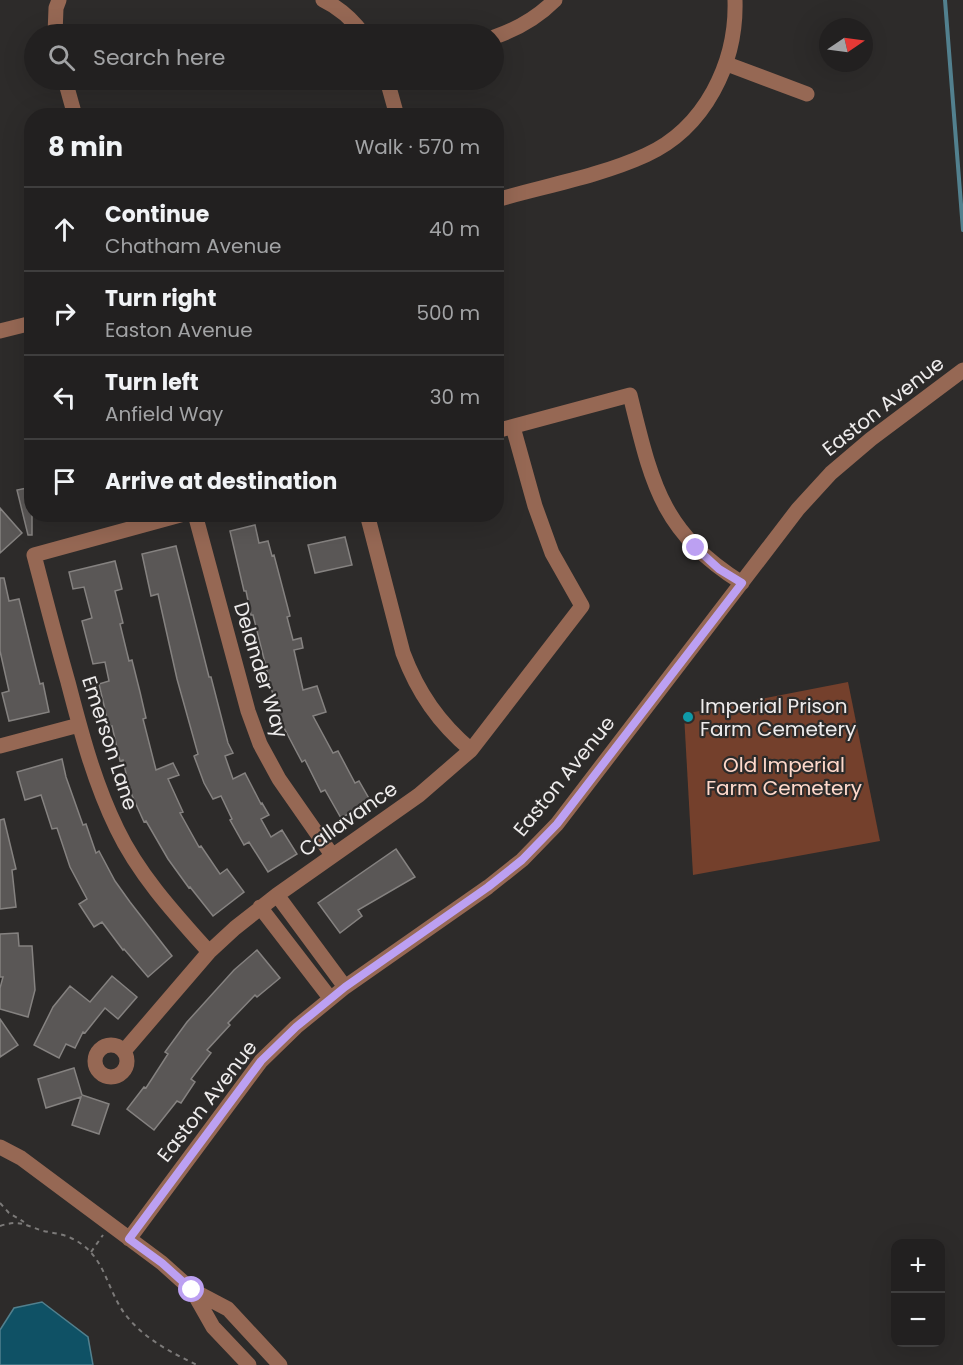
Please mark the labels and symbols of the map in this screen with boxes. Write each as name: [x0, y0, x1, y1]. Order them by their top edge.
north arrow: [819, 18, 873, 72]
street label: Easton Avenue: [816, 350, 950, 462]
route end: [682, 534, 708, 560]
street label: Delander Way: [227, 599, 295, 741]
street label: Emerson Lane: [75, 672, 145, 814]
place label: Imperial Prison Farm Cemetery: [700, 692, 856, 743]
street label: Easton Avenue: [507, 710, 621, 842]
marker: Imperial Prison Farm Cemetery: [681, 710, 695, 724]
park label: Old Imperial Farm Cemetery: [706, 751, 862, 802]
street label: Callavance: [293, 775, 403, 863]
street label: Easton Avenue: [151, 1034, 263, 1168]
route start: [178, 1276, 204, 1302]

